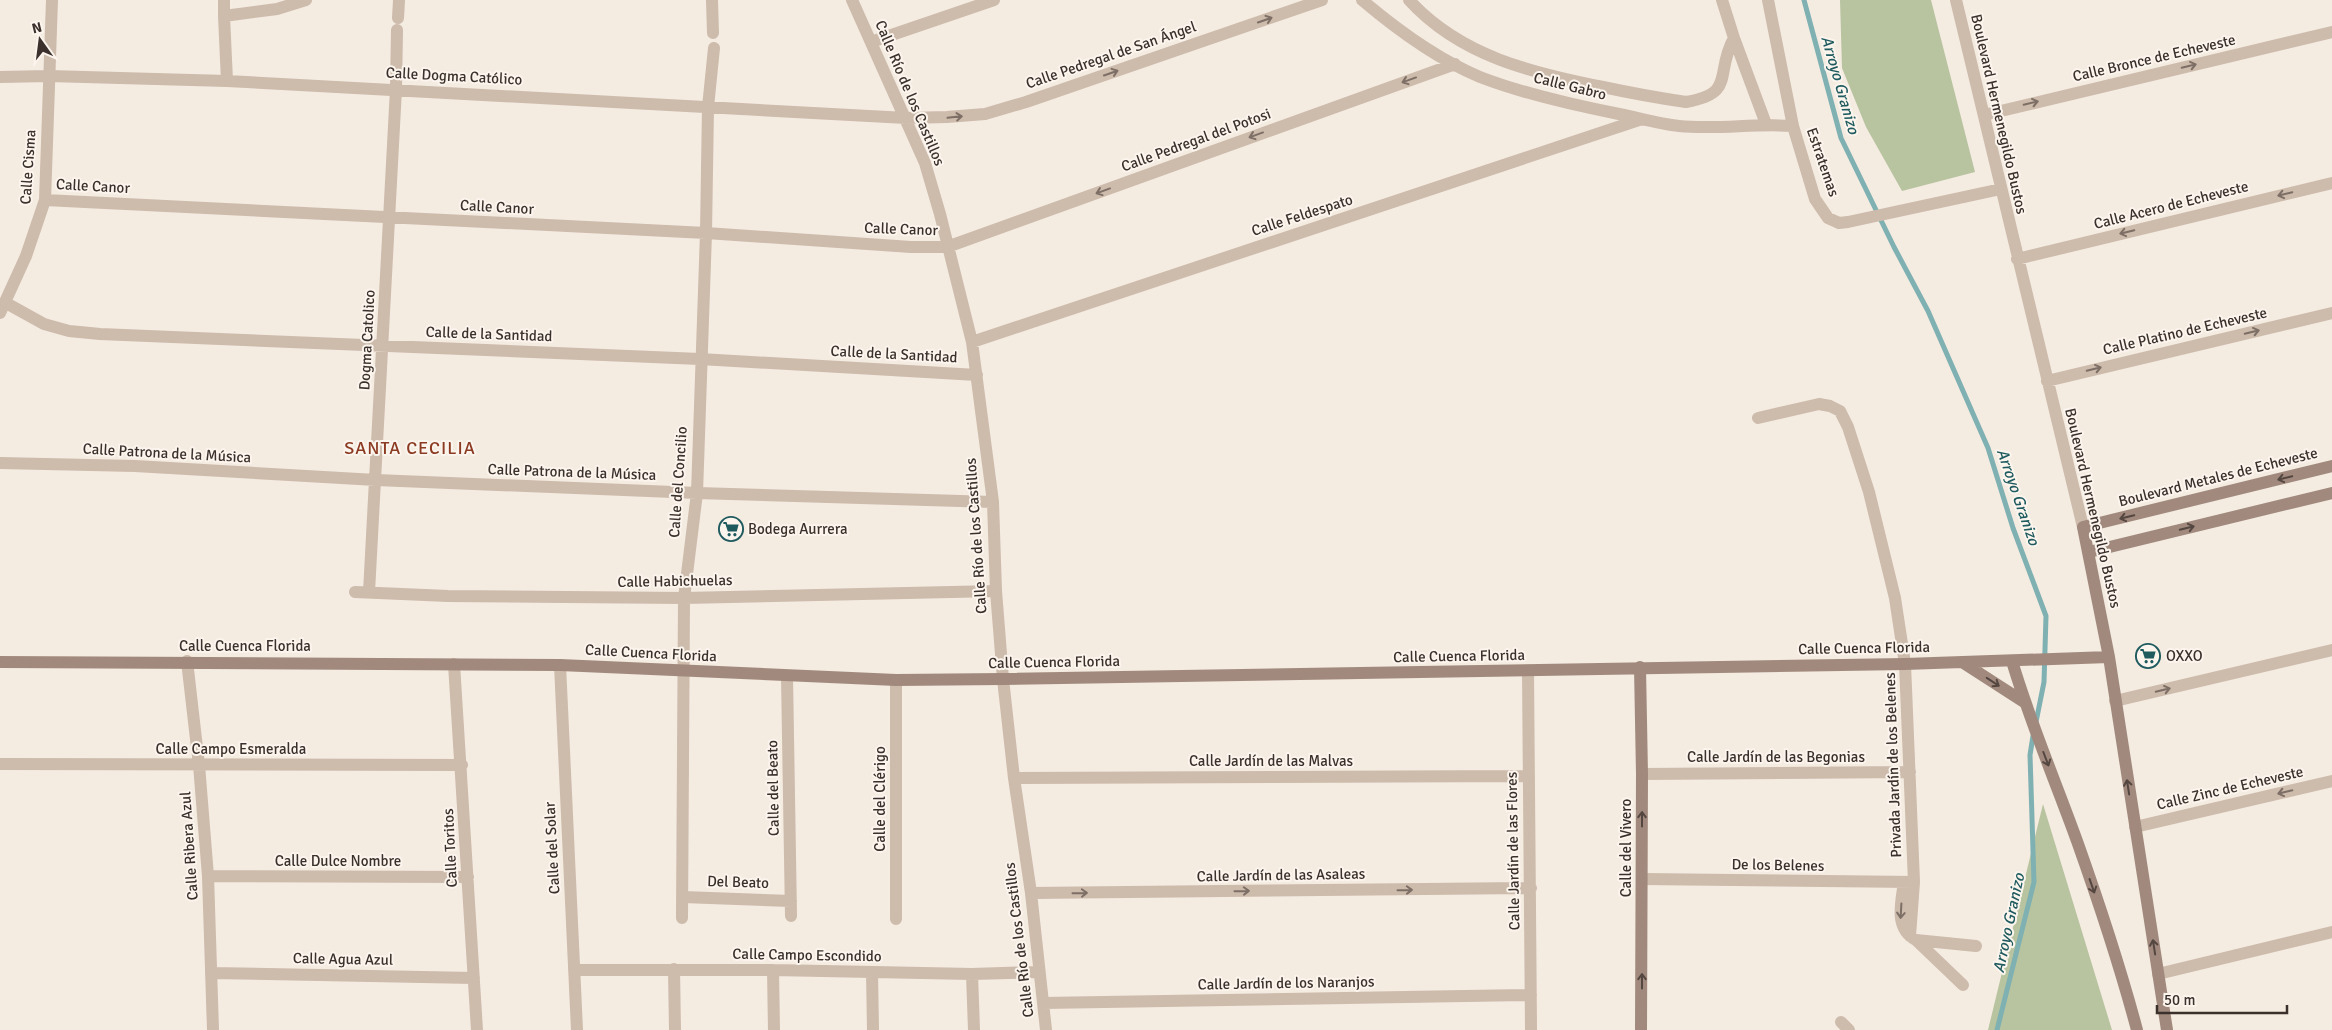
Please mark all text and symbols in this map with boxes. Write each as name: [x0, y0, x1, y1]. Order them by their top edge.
street label: Boulevard Hermenegildo Bustos: [1967, 12, 2031, 216]
north arrow: [15, 15, 65, 65]
one-way arrow: [1256, 15, 1272, 24]
street label: Calle Pedregal de San Ángel: [1023, 16, 1198, 93]
text: N: [30, 18, 44, 37]
street label: Calle Río de los Castillos: [871, 18, 949, 169]
street label: Calle Bronce de Echeveste: [2071, 30, 2237, 86]
water label: Arroyo Granizo: [1816, 34, 1864, 137]
one-way arrow: [2181, 61, 2197, 70]
street label: Calle Dogma Católico: [385, 63, 523, 89]
one-way arrow: [1103, 68, 1118, 77]
street label: Calle Gabro: [1532, 68, 1608, 104]
one-way arrow: [1402, 76, 1417, 85]
one-way arrow: [2023, 98, 2039, 107]
street label: Calle Pedregal del Potosi: [1119, 105, 1273, 175]
one-way arrow: [947, 112, 963, 121]
street label: Estratemas: [1803, 125, 1843, 199]
street label: Calle Cisma: [16, 129, 40, 205]
one-way arrow: [1248, 131, 1264, 141]
street label: Calle Canor: [56, 175, 131, 197]
street label: Calle Acero de Echeveste: [2092, 177, 2250, 233]
one-way arrow: [1096, 187, 1111, 196]
street label: Calle Feldespato: [1249, 190, 1355, 240]
one-way arrow: [2277, 190, 2293, 199]
street label: Calle Canor: [460, 196, 535, 218]
street label: Calle Canor: [864, 219, 939, 239]
one-way arrow: [2119, 228, 2135, 237]
street label: Dogma Catolico: [355, 289, 379, 391]
street label: Calle Platino de Echeveste: [2101, 303, 2269, 359]
street label: Calle de la Santidad: [425, 323, 553, 345]
one-way arrow: [2244, 327, 2260, 336]
street label: Calle de la Santidad: [830, 342, 958, 366]
one-way arrow: [2085, 364, 2101, 373]
street label: Boulevard Hermenegildo Bustos: [2061, 406, 2125, 610]
street label: Calle del Concilio: [665, 426, 691, 538]
district label: SANTA CECILIA: [344, 437, 476, 459]
street label: Calle Patrona de la Música: [82, 440, 252, 466]
street label: Boulevard Metales de Echeveste: [2116, 443, 2320, 511]
water label: Arroyo Granizo: [1992, 446, 2044, 549]
street label: Calle Río de los Castillos: [962, 457, 990, 615]
street label: Calle Patrona de la Música: [487, 460, 657, 484]
one-way arrow: [2277, 474, 2293, 483]
one-way arrow: [2119, 512, 2135, 522]
supermarket icon: Bodega Aurrera: [718, 516, 744, 542]
place label: Bodega Aurrera: [748, 520, 848, 538]
one-way arrow: [2178, 523, 2194, 532]
street label: Calle Habichuelas: [617, 571, 733, 591]
street label: Calle Cuenca Florida: [179, 637, 311, 655]
street label: Calle Cuenca Florida: [1798, 638, 1930, 658]
street label: Calle Cuenca Florida: [585, 641, 717, 665]
supermarket icon: OXXO: [2135, 643, 2161, 669]
street label: Calle Cuenca Florida: [1393, 646, 1525, 666]
place label: OXXO: [2166, 647, 2203, 665]
street label: Calle Cuenca Florida: [988, 652, 1120, 672]
street label: Privada Jardín de los Belenes: [1881, 672, 1905, 858]
one-way arrow: [1986, 677, 2000, 687]
one-way arrow: [2154, 685, 2170, 694]
street label: Calle Campo Esmeralda: [156, 740, 306, 758]
street label: Calle del Beato: [763, 740, 783, 836]
street label: Calle del Clérigo: [871, 746, 889, 852]
street label: Calle Jardín de las Begonias: [1687, 748, 1865, 766]
one-way arrow: [2041, 751, 2051, 766]
street label: Calle Jardín de las Malvas: [1189, 752, 1354, 770]
street label: Calle Zinc de Echeveste: [2155, 762, 2305, 814]
street label: Calle Jardín de las Flores: [1503, 771, 1523, 930]
one-way arrow: [2123, 779, 2133, 795]
one-way arrow: [2277, 788, 2293, 797]
street label: Calle Ribera Azul: [176, 791, 202, 901]
street label: Calle del Vivero: [1617, 798, 1635, 897]
street label: Calle del Solar: [541, 801, 563, 895]
street label: Calle Toritos: [439, 808, 461, 888]
one-way arrow: [1637, 811, 1647, 828]
street label: Calle Dulce Nombre: [275, 852, 401, 870]
street label: De los Belenes: [1731, 855, 1825, 875]
street label: Calle Río de los Castillos: [1001, 861, 1037, 1019]
street label: Calle Jardín de las Asaleas: [1197, 865, 1366, 885]
water label: Arroyo Granizo: [1989, 871, 2029, 974]
street label: Del Beato: [707, 872, 769, 892]
one-way arrow: [2088, 877, 2097, 893]
one-way arrow: [1397, 885, 1413, 894]
one-way arrow: [1234, 886, 1250, 896]
one-way arrow: [1072, 888, 1088, 898]
one-way arrow: [1896, 902, 1906, 919]
one-way arrow: [2148, 940, 2158, 956]
street label: Calle Campo Escondido: [732, 945, 882, 965]
street label: Calle Agua Azul: [293, 949, 393, 969]
street label: Calle Jardín de los Naranjos: [1197, 972, 1375, 994]
one-way arrow: [1637, 974, 1647, 990]
scale bar: [2157, 982, 2287, 1014]
text: 50 m: [2164, 991, 2195, 1009]

